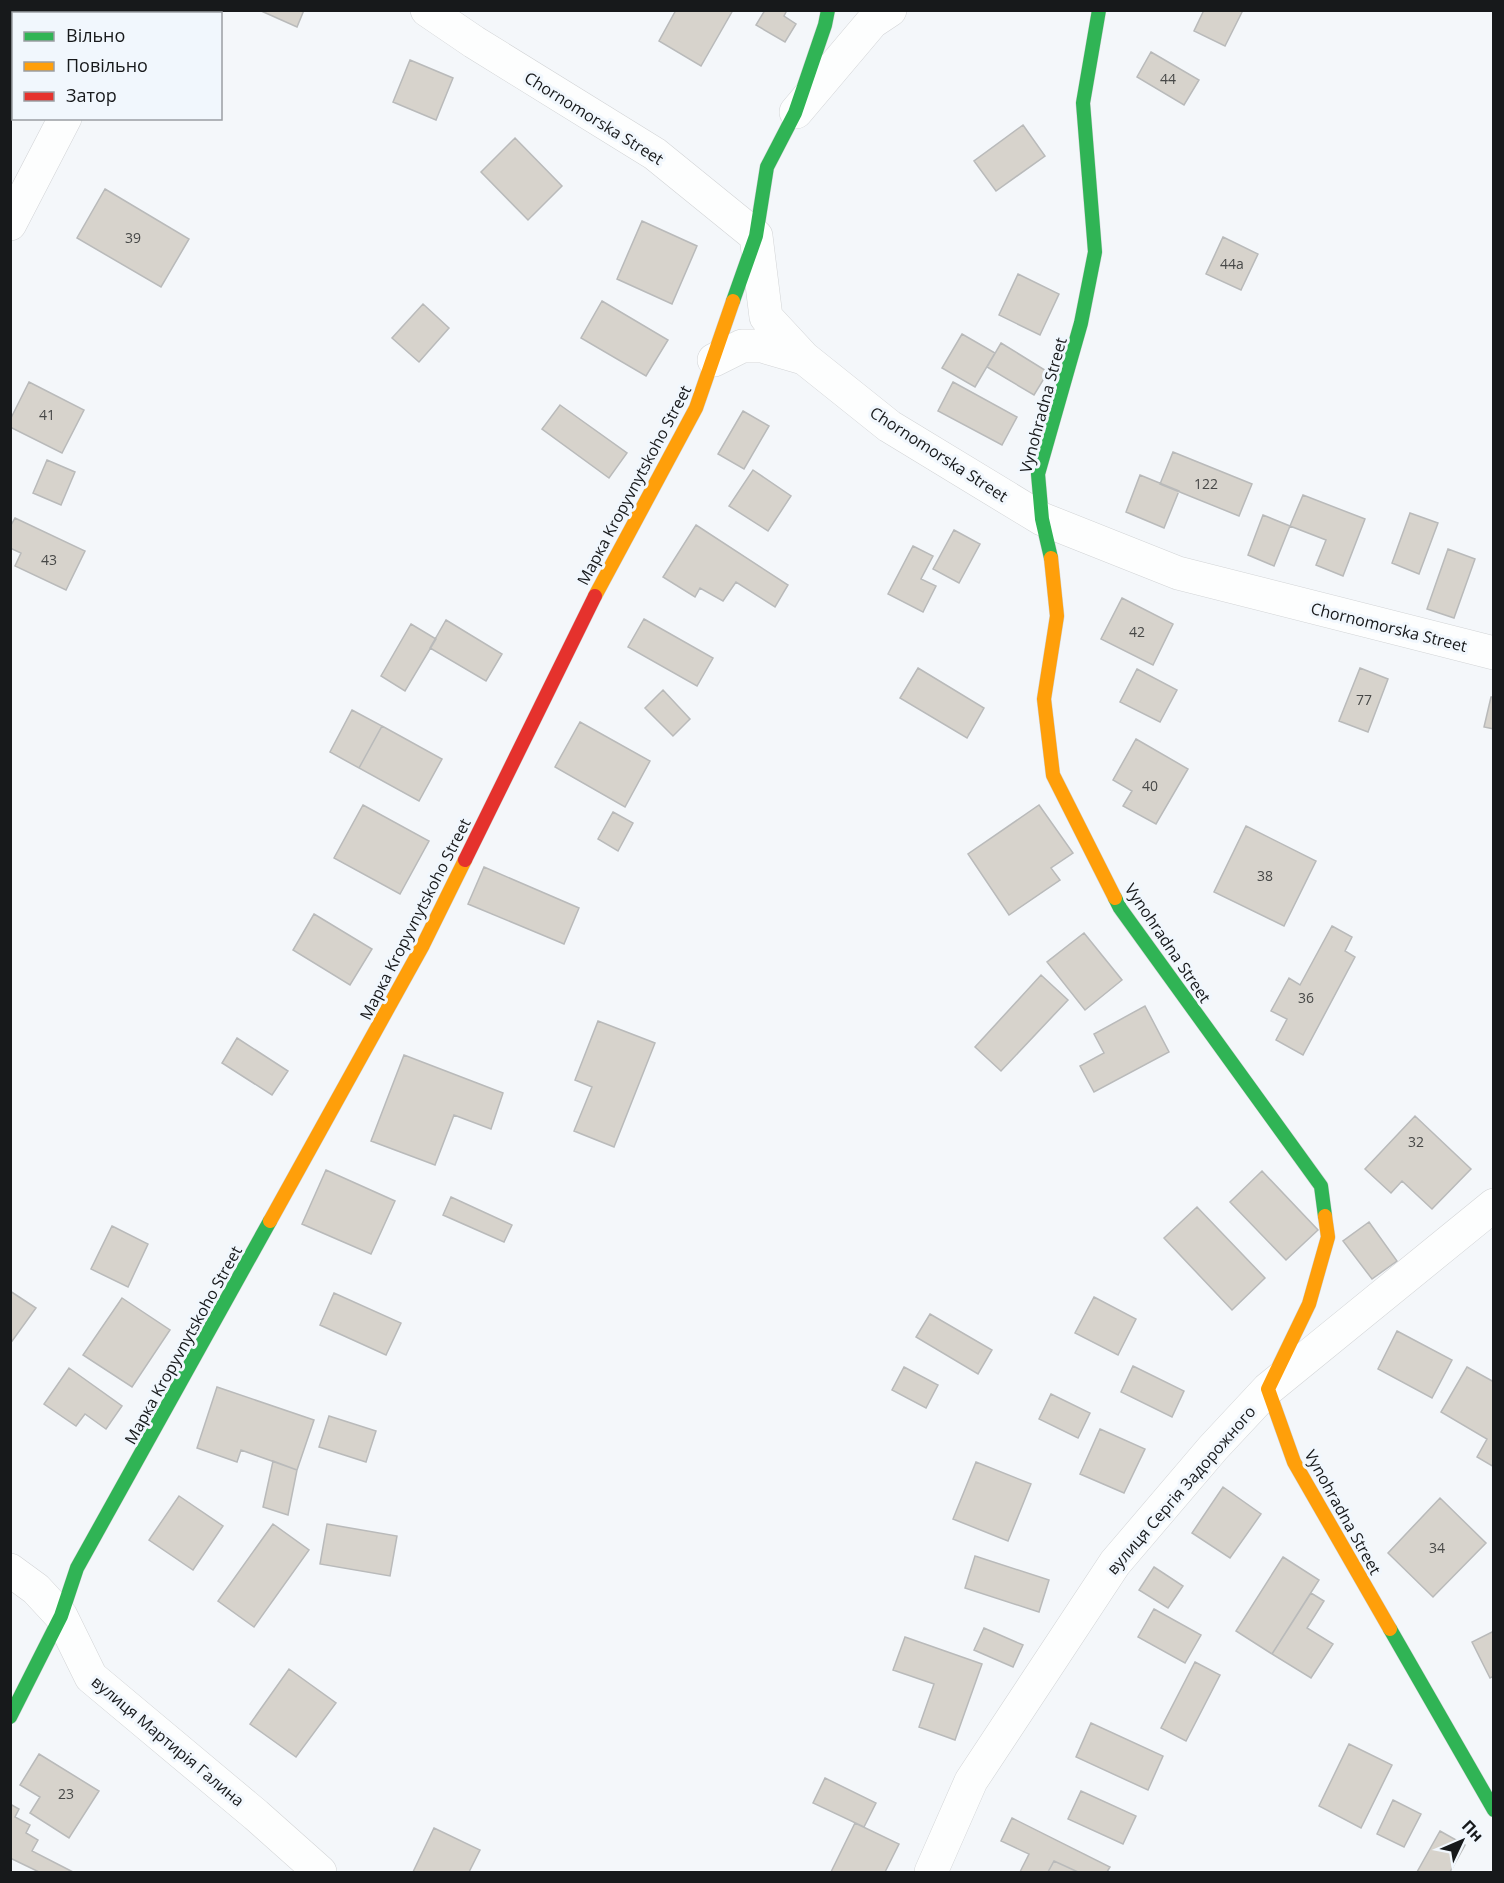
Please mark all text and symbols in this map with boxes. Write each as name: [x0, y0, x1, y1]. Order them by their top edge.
legend: [12, 12, 222, 120]
text: Вільно: [66, 23, 125, 47]
text: Повільно: [66, 53, 148, 77]
street label: Chornomorska Street: [520, 66, 668, 170]
house number: 44: [1160, 69, 1176, 88]
text: Затор: [66, 83, 117, 107]
house number: 39: [125, 228, 141, 247]
house number: 44а: [1220, 254, 1244, 273]
street label: Vynohradna Street: [1014, 334, 1072, 475]
street label: Марка Kropyvnytskoho Street: [572, 381, 696, 589]
street label: Chornomorska Street: [866, 401, 1012, 507]
house number: 41: [39, 405, 55, 424]
house number: 122: [1194, 474, 1218, 493]
house number: 43: [41, 550, 57, 569]
street label: Chornomorska Street: [1309, 597, 1470, 657]
house number: 42: [1129, 622, 1145, 641]
house number: 77: [1356, 690, 1372, 709]
house number: 40: [1142, 776, 1158, 795]
street label: Марка Kropyvnytskoho Street: [354, 814, 476, 1024]
house number: 38: [1257, 866, 1273, 885]
street label: Vynohradna Street: [1120, 879, 1216, 1007]
house number: 36: [1298, 988, 1314, 1007]
house number: 32: [1408, 1132, 1424, 1151]
street label: Марка Kropyvnytskoho Street: [119, 1242, 247, 1448]
street label: вулиця Сергія Задорожного: [1102, 1401, 1260, 1579]
street label: Vynohradna Street: [1300, 1446, 1387, 1579]
house number: 34: [1429, 1538, 1445, 1557]
street label: вулиця Мартирія Галина: [87, 1671, 249, 1811]
house number: 23: [58, 1784, 74, 1803]
north arrow: [1432, 1811, 1492, 1871]
text: Пн: [1457, 1815, 1489, 1846]

